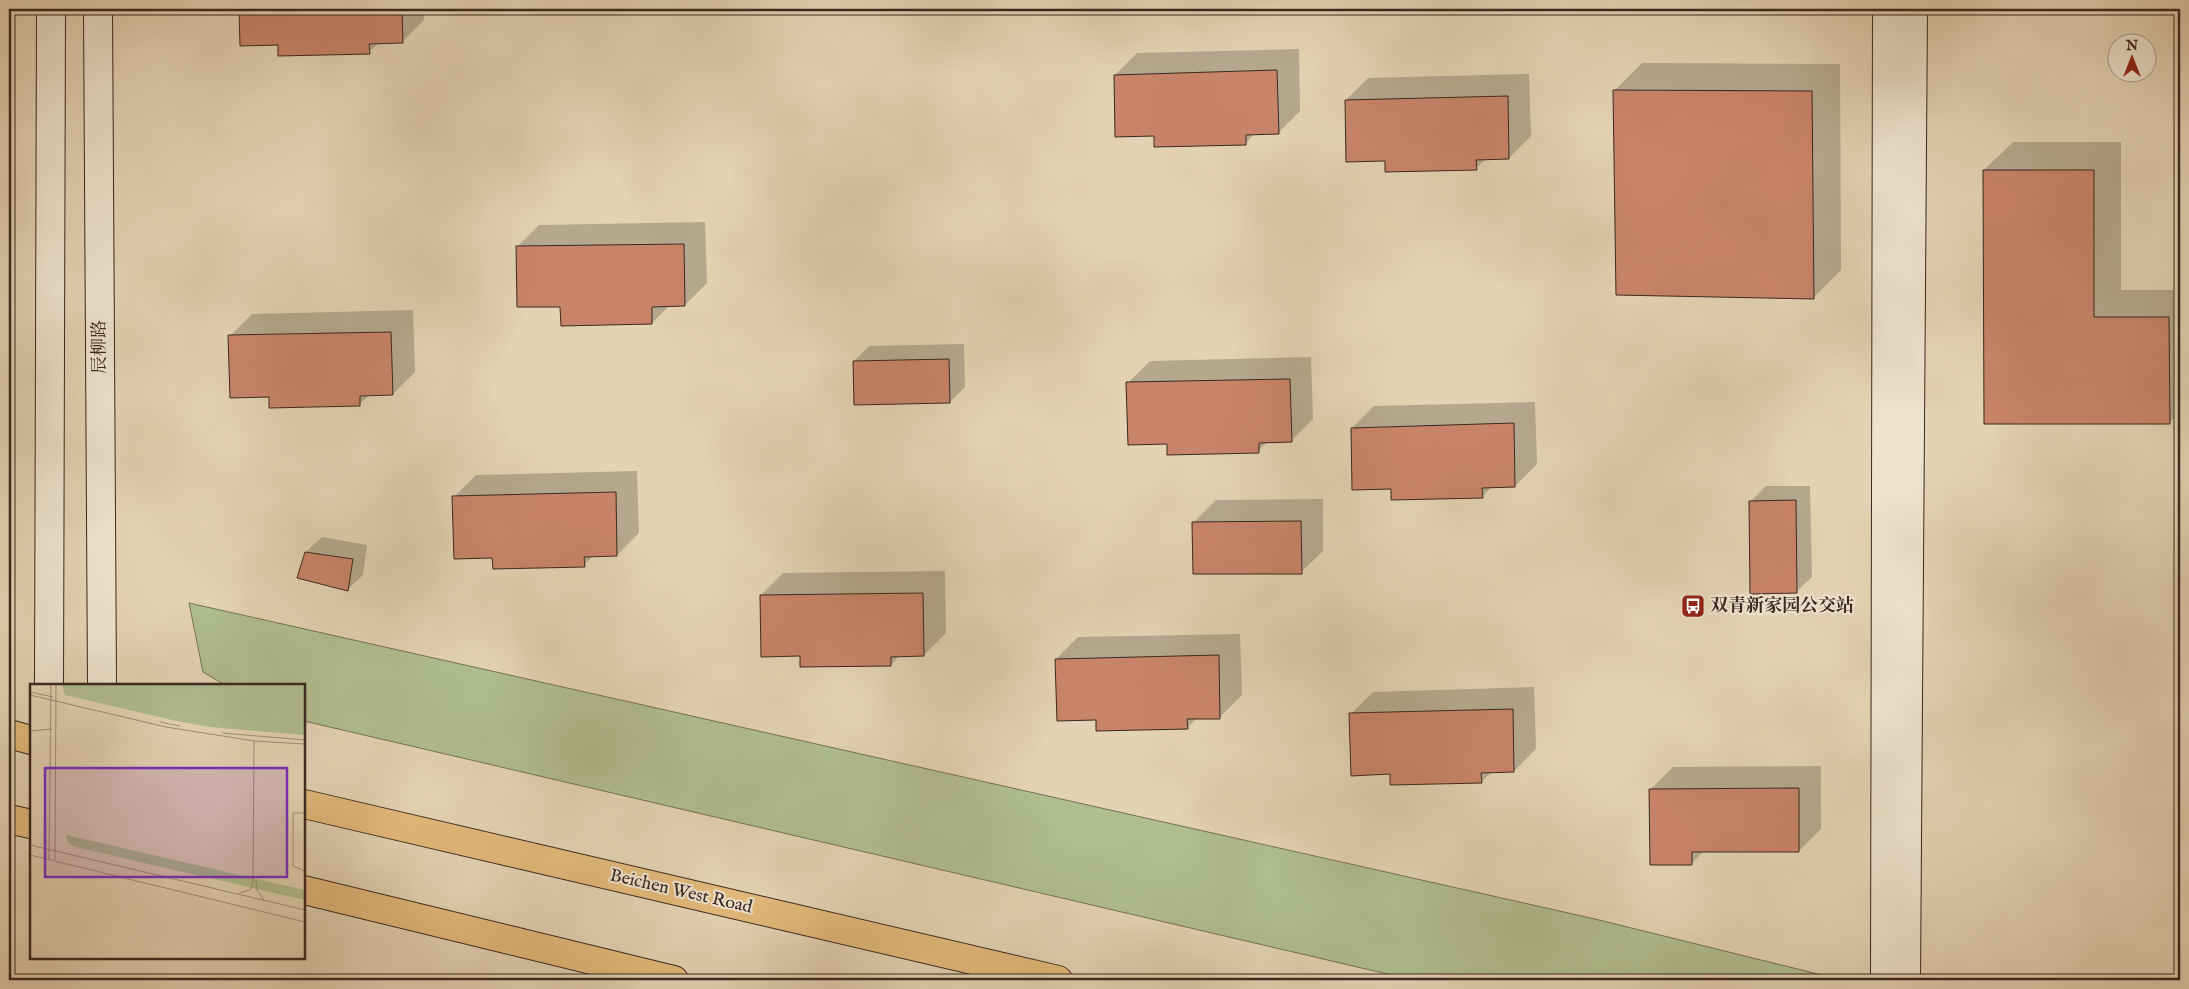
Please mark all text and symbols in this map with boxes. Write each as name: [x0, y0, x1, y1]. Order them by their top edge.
north arrow: [2106, 32, 2156, 82]
text: N: [2125, 37, 2138, 55]
street label: 辰柳路: [89, 320, 112, 374]
bus stop icon: 双青新家园公交站: [1680, 593, 1706, 619]
place label: 双青新家园公交站: [1710, 595, 1854, 618]
inset map: [30, 684, 305, 959]
street label: Beichen West Road: [607, 864, 755, 920]

